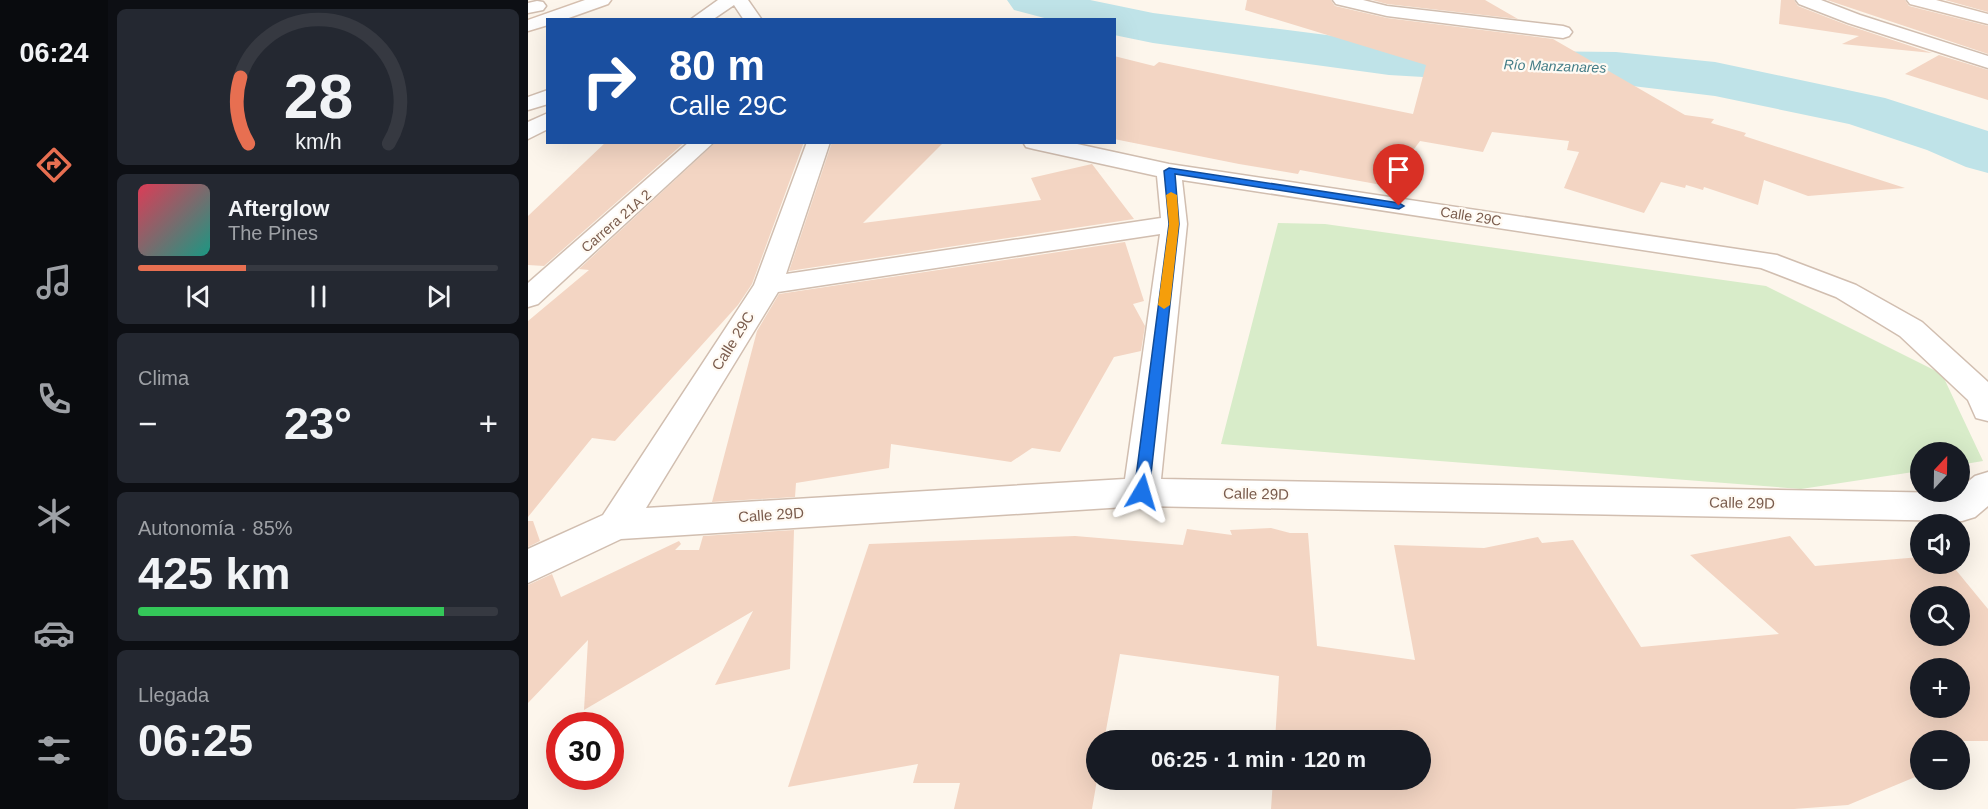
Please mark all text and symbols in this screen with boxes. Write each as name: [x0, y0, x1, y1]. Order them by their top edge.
text: 06:24: [19, 38, 89, 68]
icon: right: [570, 42, 648, 120]
text: 80 m: [669, 42, 765, 89]
water label: Río Manzanares: [1503, 56, 1607, 76]
text: 28: [283, 62, 353, 131]
text: Calle 29C: [669, 91, 788, 121]
text: km/h: [295, 130, 341, 154]
icon: directions: [33, 144, 75, 186]
pin: [1373, 144, 1424, 206]
icon: arrive: [1382, 153, 1415, 186]
street label: Carrera 21A 2: [578, 186, 654, 256]
text: Afterglow: [228, 196, 329, 221]
street label: Calle 29C: [1439, 203, 1503, 229]
text: The Pines: [228, 222, 318, 244]
icon: music: [33, 261, 75, 303]
icon: previous: [182, 280, 215, 313]
icon: pause: [302, 280, 335, 313]
icon: next: [422, 280, 455, 313]
street label: Calle 29C: [708, 308, 757, 373]
text: Clima: [138, 367, 189, 389]
icon: phone: [33, 378, 75, 420]
text: 23°: [284, 398, 352, 449]
text: −: [138, 405, 157, 442]
text: +: [479, 405, 498, 442]
north arrow: [1910, 442, 1970, 502]
map controls: [1910, 442, 1970, 790]
position arrow: [1110, 460, 1174, 524]
street label: Calle 29D: [1223, 484, 1289, 503]
street label: Calle 29D: [1709, 493, 1775, 512]
icon: climate: [33, 495, 75, 537]
street label: Calle 29D: [738, 504, 805, 525]
button: sound: [1910, 514, 1970, 574]
text: Autonomía · 85%: [138, 517, 293, 539]
text: 425 km: [138, 548, 291, 599]
button: search: [1910, 586, 1970, 646]
icon: car: [33, 612, 75, 654]
button: +: [1910, 658, 1970, 718]
text: Llegada: [138, 684, 209, 706]
speed limit sign: 30: [546, 712, 624, 790]
text: 06:25: [138, 715, 253, 766]
icon: filters: [33, 729, 75, 771]
button: −: [1910, 730, 1970, 790]
text: 06:25 · 1 min · 120 m: [1151, 747, 1366, 772]

